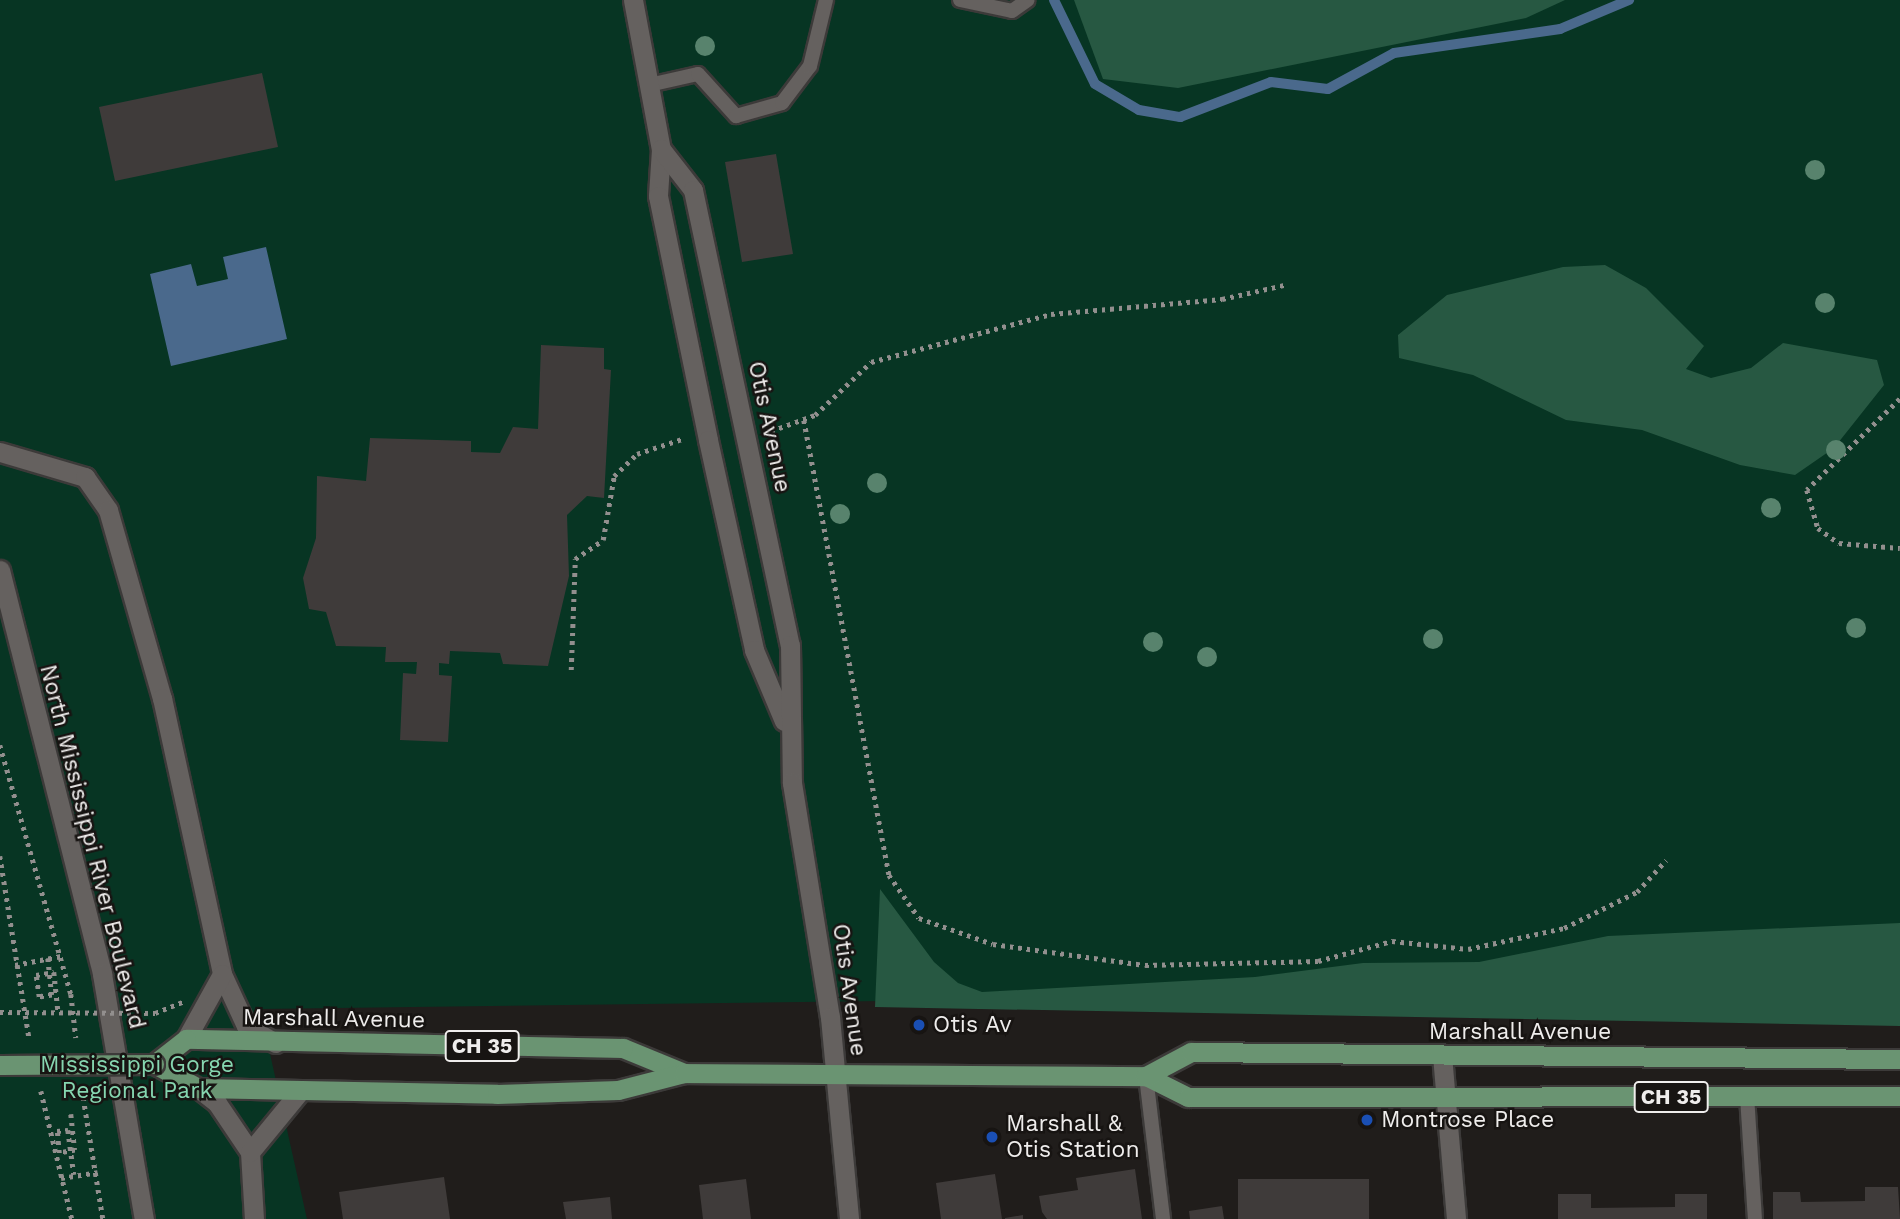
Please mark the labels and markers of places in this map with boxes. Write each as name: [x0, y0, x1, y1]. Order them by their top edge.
place label: Otis Av: [933, 1011, 1012, 1039]
marker: Otis Av: [911, 1017, 927, 1033]
place label: Montrose Place: [1381, 1106, 1554, 1134]
place label: Marshall & Otis Station: [1006, 1110, 1140, 1164]
marker: Montrose Place: [1359, 1112, 1375, 1128]
marker: Marshall & Otis Station: [984, 1129, 1000, 1145]

